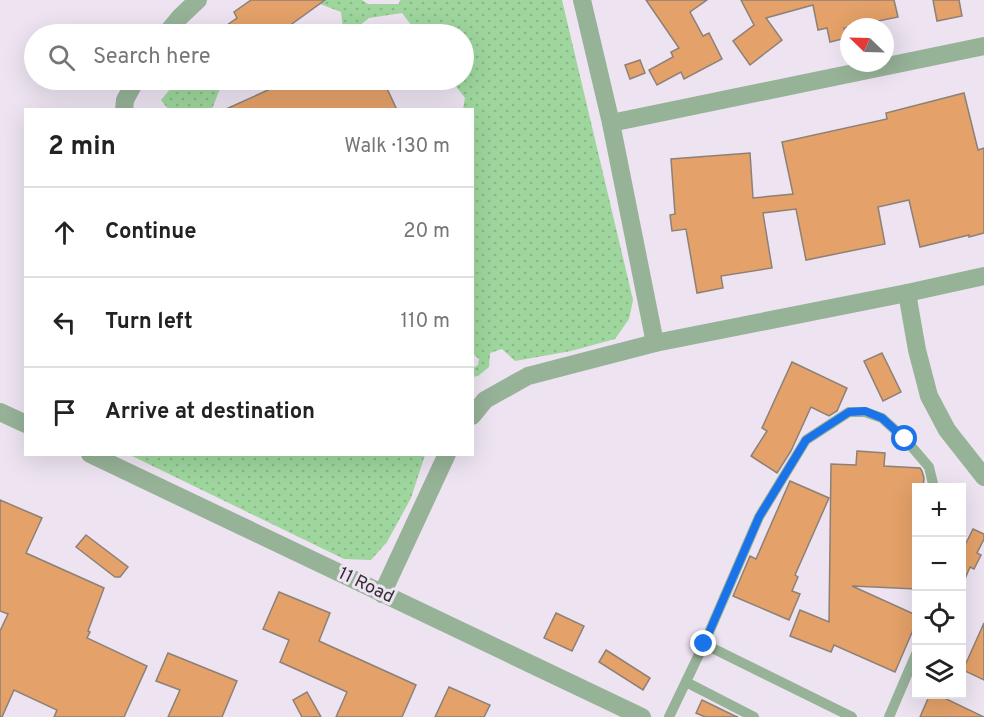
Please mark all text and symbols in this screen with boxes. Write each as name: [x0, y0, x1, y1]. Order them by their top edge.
north arrow: [840, 18, 894, 72]
search box: [24, 24, 474, 90]
icon: search: [45, 41, 78, 74]
text: Search here: [93, 44, 211, 71]
text: 2 min: [48, 131, 116, 164]
text: Walk · 130 m: [344, 134, 450, 160]
icon: ahead: [48, 216, 81, 249]
text: Continue: [105, 219, 196, 246]
text: 20 m: [403, 219, 450, 245]
icon: left: [48, 306, 81, 339]
text: Turn left: [105, 309, 193, 336]
text: 110 m: [401, 309, 450, 335]
icon: arrive: [48, 396, 81, 429]
text: Arrive at destination: [105, 399, 315, 426]
route start: [891, 425, 917, 451]
map controls: [912, 483, 966, 699]
button: +: [912, 483, 966, 537]
button: −: [912, 537, 966, 591]
street label: 11 Road: [334, 563, 398, 609]
button: locate: [912, 591, 966, 645]
route end: [690, 630, 716, 656]
button: layers: [912, 645, 966, 699]

